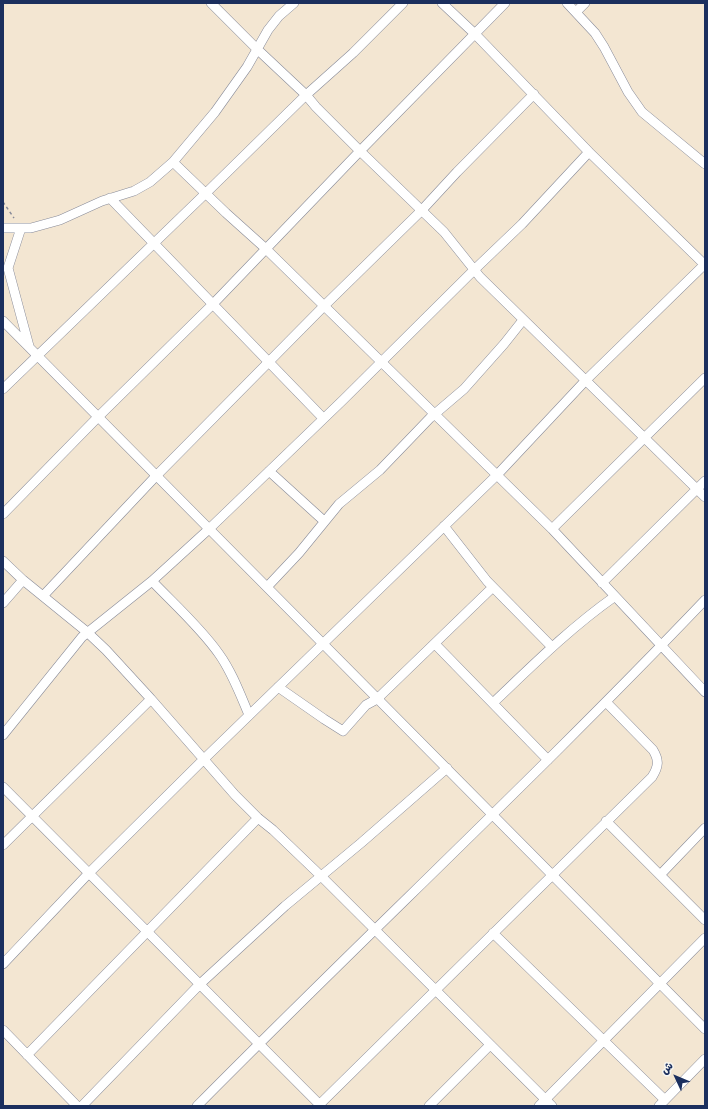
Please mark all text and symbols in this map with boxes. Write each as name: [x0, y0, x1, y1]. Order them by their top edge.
north arrow: [656, 1057, 696, 1097]
text: ش: [658, 1059, 676, 1077]

